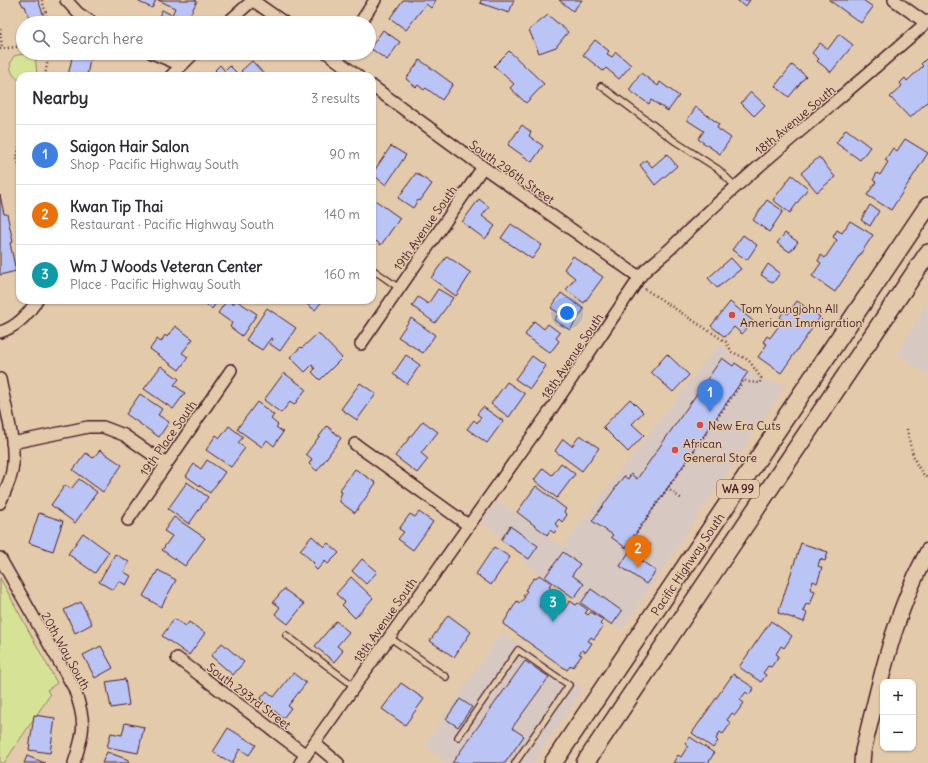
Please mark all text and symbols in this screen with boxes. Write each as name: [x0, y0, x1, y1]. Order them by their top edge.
search box: [16, 16, 376, 60]
icon: search: [30, 27, 52, 49]
text: Search here: [62, 29, 143, 48]
street label: 18th Avenue South: [752, 82, 838, 158]
text: Nearby: [32, 87, 88, 109]
text: 3 results: [311, 90, 360, 107]
text: Saigon Hair Salon: [70, 137, 189, 156]
street label: South 296th Street: [467, 137, 557, 207]
text: 1: [42, 146, 48, 163]
text: 90 m: [329, 146, 360, 163]
text: Shop · Pacific Highway South: [70, 156, 239, 173]
street label: 19th Avenue South: [390, 183, 460, 273]
text: Kwan Tip Thai: [70, 197, 163, 216]
text: 2: [41, 206, 49, 223]
text: 140 m: [324, 206, 360, 223]
text: Restaurant · Pacific Highway South: [70, 216, 274, 233]
text: Wm J Woods Veteran Center: [70, 257, 262, 276]
text: 3: [41, 266, 49, 283]
text: 160 m: [324, 266, 360, 283]
text: Place · Pacific Highway South: [70, 276, 241, 293]
place label: Tom Youngjohn All American Immigration: [740, 301, 863, 330]
your location: [557, 303, 577, 323]
street label: 18th Avenue South: [538, 310, 606, 402]
marker: Tom Youngjohn All American Immigration: [727, 310, 737, 320]
pin: 1: [697, 379, 723, 412]
street label: 19th Place South: [136, 397, 200, 479]
place label: New Era Cuts: [708, 418, 781, 433]
marker: New Era Cuts: [695, 420, 705, 430]
place label: African General Store: [683, 436, 757, 465]
marker: African General Store: [670, 445, 680, 455]
road number: WA 99: [717, 480, 759, 498]
street label: Pacific Highway South: [647, 510, 727, 618]
pin: 2: [625, 535, 651, 568]
street label: 18th Avenue South: [350, 575, 420, 665]
pin: 3: [540, 589, 566, 622]
street label: 20th Way South: [38, 609, 94, 693]
street label: South 293rd Street: [204, 660, 294, 732]
map controls: [880, 679, 916, 751]
button: +: [880, 679, 916, 715]
button: −: [880, 715, 916, 751]

